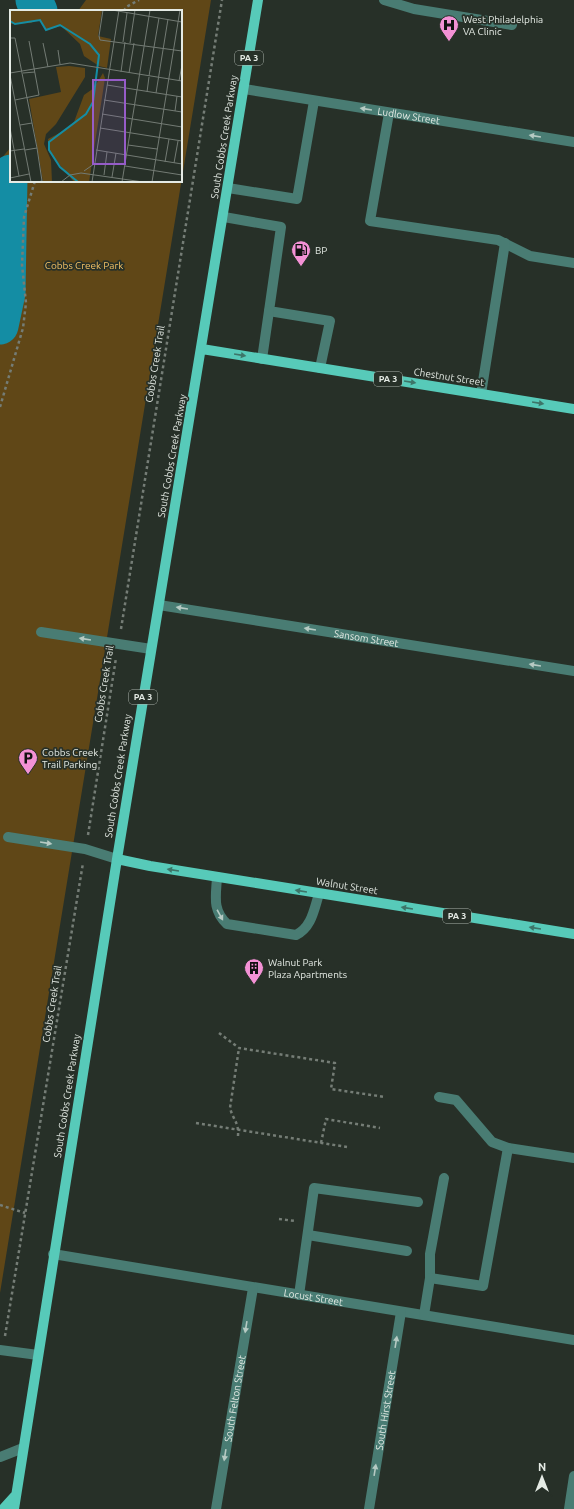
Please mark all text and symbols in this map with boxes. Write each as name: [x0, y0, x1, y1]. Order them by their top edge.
inset map: [10, 10, 182, 182]
hospital icon: West Philadelphia VA Clinic: [438, 14, 460, 42]
place label: West Philadelphia VA Clinic: [463, 14, 543, 37]
road number: PA 3: [235, 51, 263, 65]
street label: South Cobbs Creek Parkway: [209, 74, 239, 200]
street label: Ludlow Street: [377, 105, 441, 126]
one-way arrow: [360, 106, 372, 112]
one-way arrow: [529, 133, 542, 139]
fuel station icon: BP: [290, 239, 312, 267]
place label: BP: [315, 245, 327, 256]
park label: Cobbs Creek Park: [45, 260, 123, 271]
street label: Cobbs Creek Trail: [143, 324, 167, 403]
one-way arrow: [234, 352, 246, 358]
street label: Chestnut Street: [413, 366, 485, 388]
road number: PA 3: [374, 372, 402, 386]
one-way arrow: [404, 380, 416, 386]
street label: South Cobbs Creek Parkway: [156, 393, 188, 518]
one-way arrow: [532, 400, 545, 406]
one-way arrow: [176, 605, 188, 611]
one-way arrow: [304, 626, 316, 632]
street label: Sansom Street: [333, 627, 400, 649]
one-way arrow: [79, 636, 91, 642]
street label: Cobbs Creek Trail: [92, 644, 116, 723]
one-way arrow: [529, 662, 542, 668]
road number: PA 3: [129, 690, 157, 704]
street label: South Cobbs Creek Parkway: [103, 713, 133, 839]
parking icon: Cobbs Creek Trail Parking: [17, 747, 39, 775]
place label: Cobbs Creek Trail Parking: [42, 747, 98, 770]
one-way arrow: [40, 840, 52, 846]
one-way arrow: [167, 867, 179, 873]
street label: Walnut Street: [315, 876, 379, 896]
one-way arrow: [295, 888, 308, 894]
one-way arrow: [401, 905, 413, 911]
one-way arrow: [216, 909, 223, 921]
road number: PA 3: [443, 909, 471, 923]
one-way arrow: [529, 925, 542, 931]
building icon: Walnut Park Plaza Apartments: [243, 957, 265, 985]
place label: Walnut Park Plaza Apartments: [268, 957, 347, 980]
street label: Cobbs Creek Trail: [40, 964, 64, 1043]
street label: South Cobbs Creek Parkway: [52, 1033, 82, 1159]
street label: Locust Street: [283, 1287, 344, 1307]
one-way arrow: [243, 1320, 249, 1333]
one-way arrow: [393, 1336, 399, 1348]
street label: South Felton Street: [222, 1354, 247, 1443]
street label: South Hirst Street: [373, 1370, 397, 1451]
one-way arrow: [222, 1449, 228, 1461]
north arrow: [522, 1457, 562, 1497]
text: N: [538, 1461, 546, 1473]
one-way arrow: [373, 1464, 379, 1477]

